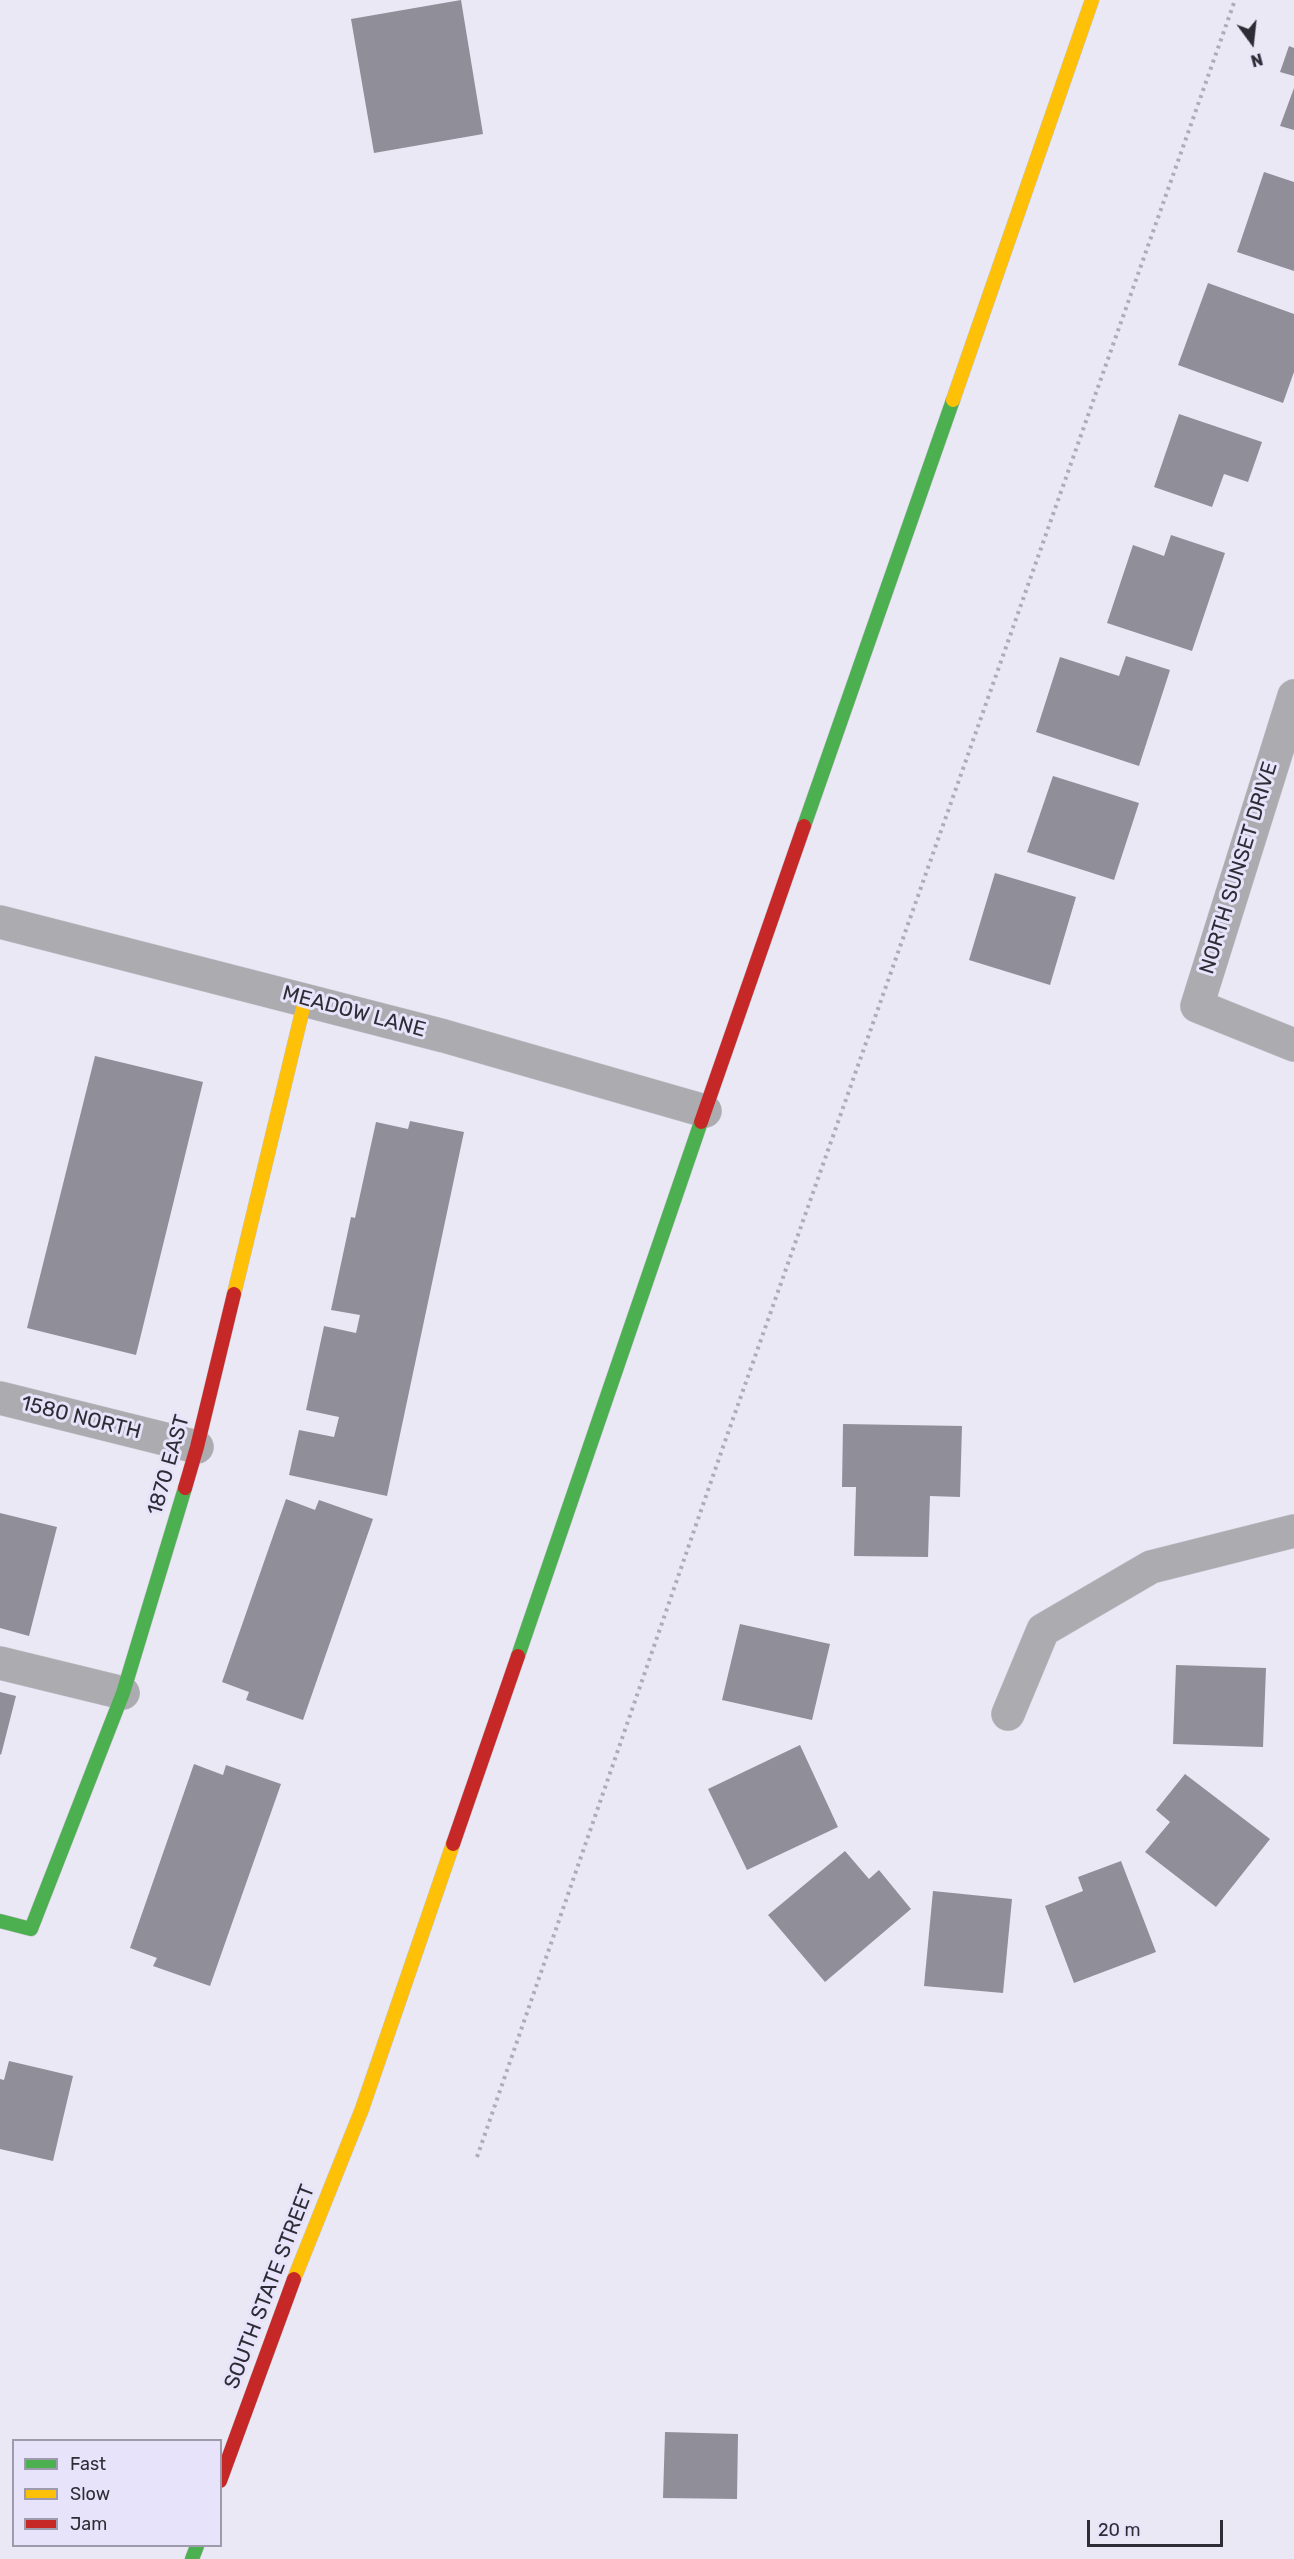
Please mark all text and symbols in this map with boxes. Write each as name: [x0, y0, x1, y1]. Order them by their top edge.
north arrow: [1222, 12, 1282, 72]
text: N: [1249, 49, 1265, 71]
street label: NORTH SUNSET DRIVE: [1195, 759, 1283, 977]
street label: MEADOW LANE: [280, 981, 428, 1043]
street label: 1580 NORTH: [18, 1391, 144, 1445]
street label: 1870 EAST: [143, 1412, 195, 1518]
street label: SOUTH STATE STREET: [219, 2181, 321, 2393]
legend: [12, 2439, 222, 2547]
text: Fast: [70, 2453, 106, 2475]
text: Slow: [70, 2483, 110, 2505]
scale bar: [1090, 2508, 1226, 2546]
text: Jam: [70, 2513, 107, 2535]
text: 20 m: [1098, 2519, 1140, 2541]

